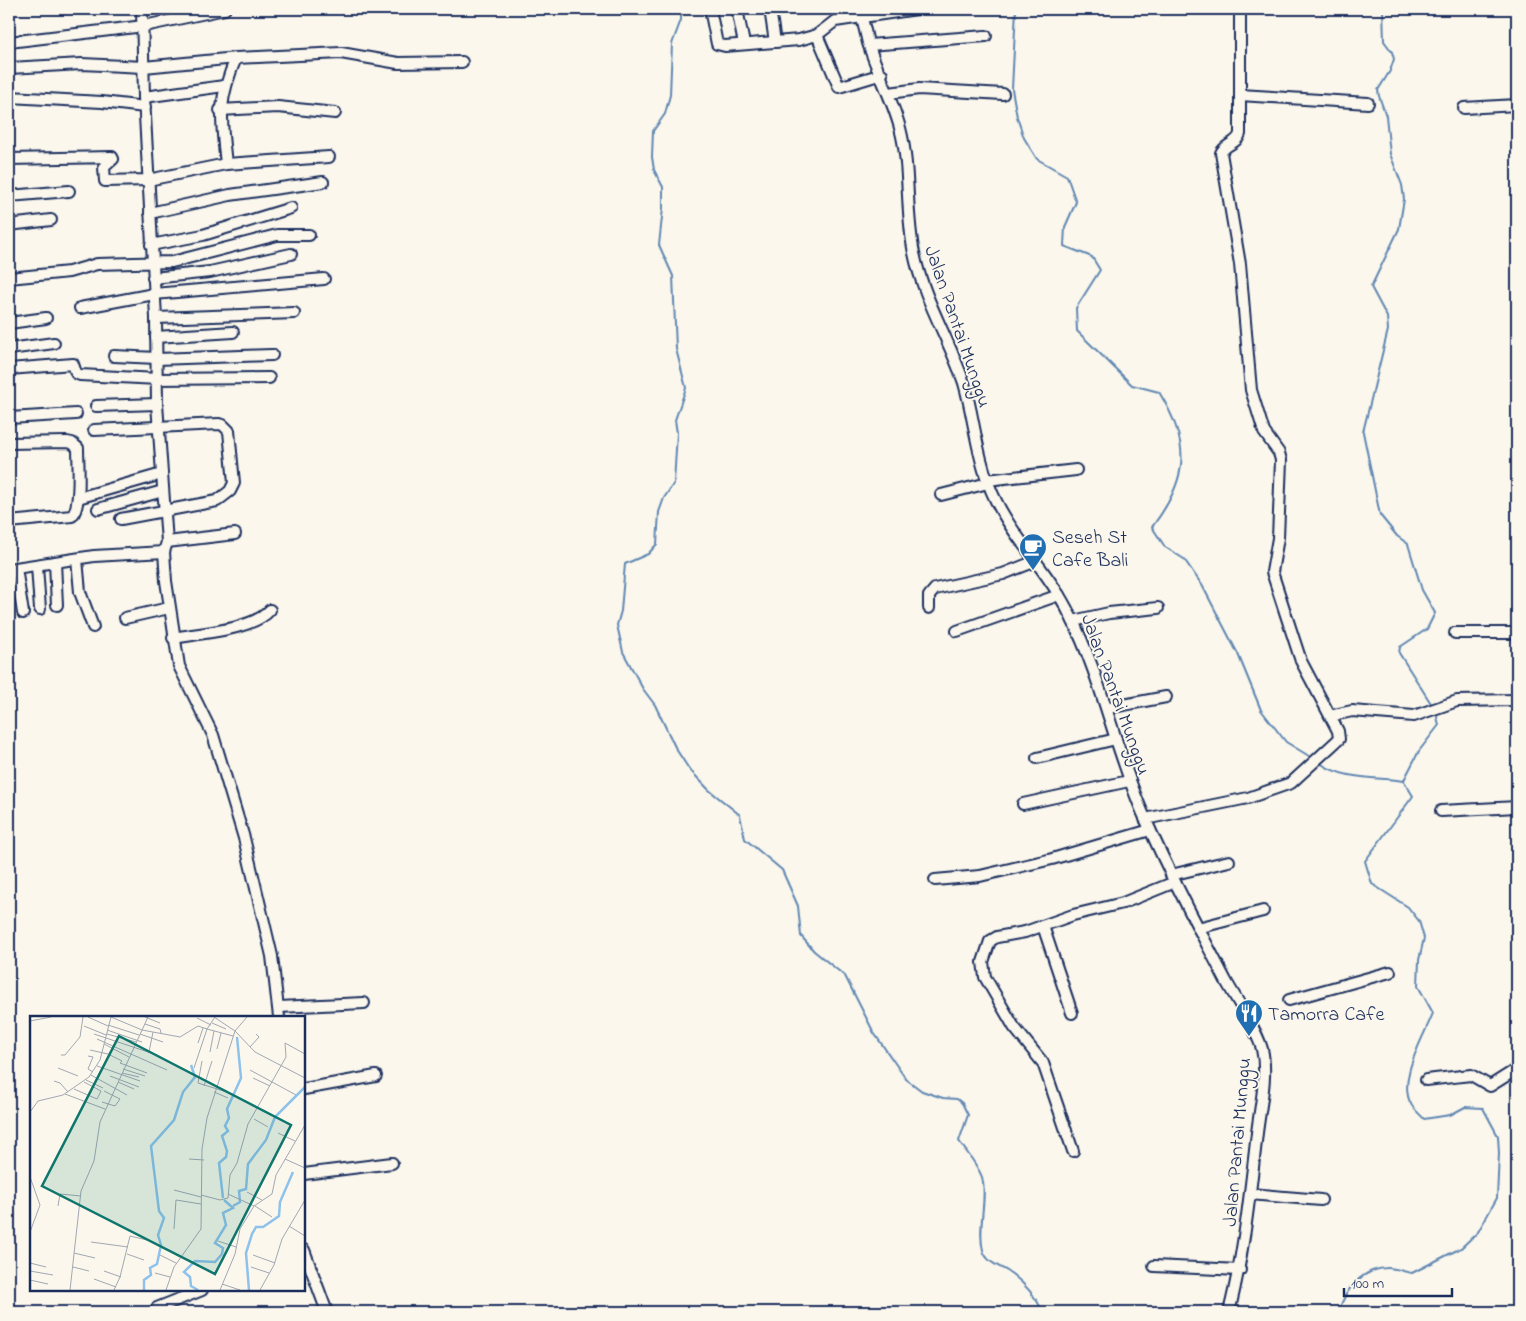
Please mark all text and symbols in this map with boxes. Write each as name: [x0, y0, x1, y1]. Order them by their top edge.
street label: Jalan Pantai Munggu: [914, 242, 998, 412]
place label: Seseh St Cafe Bali: [1052, 524, 1128, 576]
cafe icon: Seseh St Cafe Bali: [1018, 532, 1048, 571]
street label: Jalan Pantai Munggu: [1071, 610, 1157, 780]
restaurant icon: Tamorra Cafe: [1234, 998, 1264, 1037]
place label: Tamorra Cafe: [1268, 1001, 1384, 1030]
inset map: [30, 1016, 305, 1291]
street label: Jalan Pantai Munggu: [1217, 1057, 1261, 1228]
scale bar: [1344, 1266, 1451, 1298]
text: 100 m: [1351, 1273, 1384, 1295]

